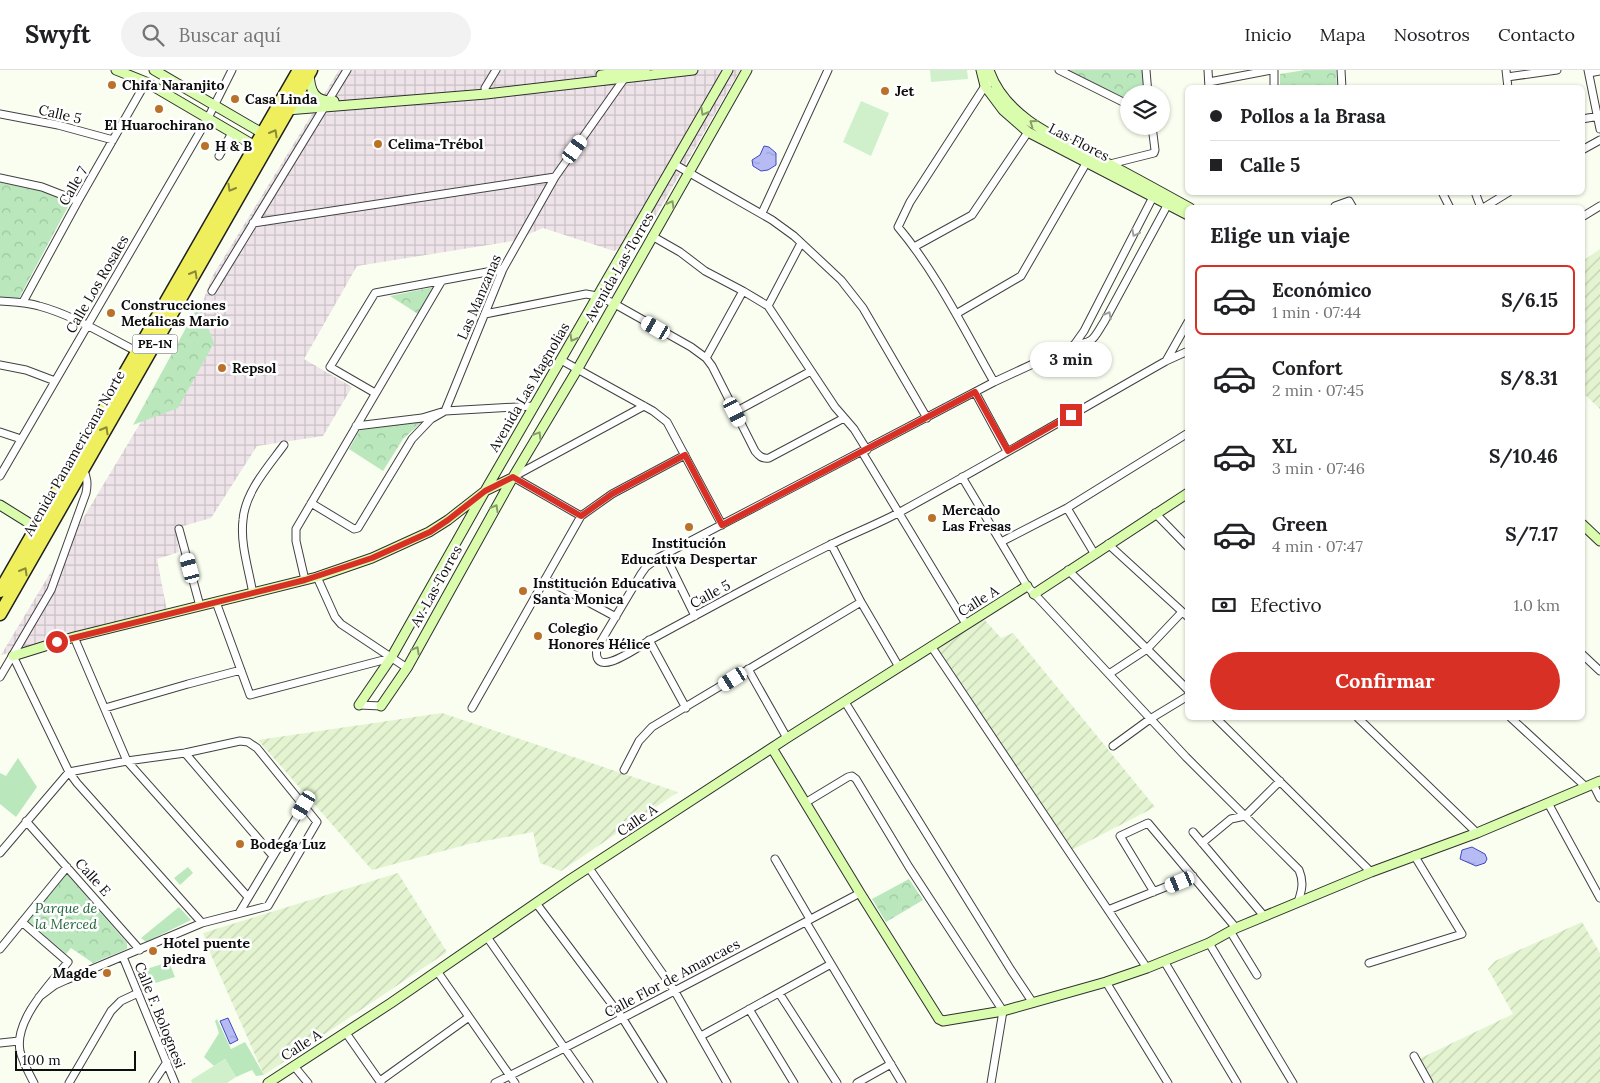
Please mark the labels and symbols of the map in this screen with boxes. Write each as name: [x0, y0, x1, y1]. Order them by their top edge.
place label: Chifa Naranjito: [122, 76, 225, 94]
marker: Chifa Naranjito: [106, 79, 118, 91]
place label: Jet: [895, 82, 914, 100]
marker: Jet: [879, 85, 891, 97]
place label: Casa Linda: [245, 90, 318, 108]
marker: Casa Linda: [229, 93, 241, 105]
street label: Calle 5: [37, 100, 83, 128]
marker: El Huarochirano: [153, 103, 165, 115]
one-way arrow: [700, 107, 710, 116]
place label: El Huarochirano: [104, 116, 214, 134]
street label: Las Flores: [1046, 119, 1112, 165]
one-way arrow: [1029, 120, 1039, 129]
one-way arrow: [268, 129, 278, 138]
car: [560, 132, 589, 166]
place label: Celima-Trébol: [388, 135, 484, 153]
place label: H & B: [215, 137, 252, 155]
marker: Celima-Trébol: [372, 138, 384, 150]
marker: H & B: [199, 140, 211, 152]
street label: Calle 7: [55, 163, 92, 209]
one-way arrow: [227, 183, 237, 192]
one-way arrow: [665, 200, 675, 209]
street label: Avenida Las Torres: [580, 209, 658, 326]
one-way arrow: [1131, 228, 1141, 237]
street label: Calle Los Rosales: [62, 232, 132, 336]
street label: Las Manzanas: [453, 252, 505, 342]
one-way arrow: [188, 270, 198, 279]
place label: Construcciones Metalicas Mario: [121, 296, 229, 330]
marker: Construcciones Metalicas Mario: [105, 307, 117, 319]
one-way arrow: [1102, 311, 1112, 320]
car: [639, 314, 672, 342]
street label: Avenida Las Magnolias: [484, 319, 573, 456]
one-way arrow: [569, 333, 579, 342]
road number: PE-1N: [132, 334, 178, 354]
callout: 3 min: [1030, 342, 1112, 378]
place label: Repsol: [232, 359, 277, 377]
marker: Repsol: [216, 362, 228, 374]
street label: Avenida Panamericana Norte: [19, 367, 129, 540]
car: [721, 395, 748, 429]
route end: [1060, 404, 1082, 426]
one-way arrow: [99, 427, 109, 436]
one-way arrow: [531, 432, 541, 441]
place label: Mercado Las Fresas: [942, 501, 1011, 535]
one-way arrow: [489, 505, 499, 514]
marker: Mercado Las Fresas: [926, 512, 938, 524]
marker: Institución Educativa Despertar: [683, 521, 695, 533]
place label: Institución Educativa Despertar: [621, 534, 757, 568]
street label: Av. Las Torres: [406, 542, 466, 631]
car: [178, 552, 201, 584]
one-way arrow: [18, 568, 28, 577]
place label: Institución Educativa Santa Monica: [533, 574, 677, 608]
street label: Calle 5: [687, 576, 733, 612]
street label: Calle A: [954, 581, 1002, 620]
marker: Institución Educativa Santa Monica: [517, 585, 529, 597]
place label: Colegio Honores Hélice: [548, 619, 651, 653]
marker: Colegio Honores Hélice: [532, 630, 544, 642]
route start: [46, 631, 68, 653]
one-way arrow: [410, 646, 420, 655]
car: [716, 665, 749, 693]
car: [289, 788, 318, 822]
street label: Calle A: [613, 800, 661, 840]
place label: Bodega Luz: [250, 835, 326, 853]
marker: Bodega Luz: [234, 838, 246, 850]
street label: Calle E: [71, 854, 115, 900]
car: [1163, 869, 1196, 895]
park label: Parque de la Merced: [35, 899, 98, 933]
place label: Hotel puente piedra: [163, 934, 250, 968]
street label: Calle Flor de Amancaes: [601, 935, 743, 1021]
marker: Hotel puente piedra: [147, 945, 159, 957]
street label: Calle F. Bolognesi: [130, 959, 190, 1071]
place label: Magde: [53, 964, 97, 982]
marker: Magde: [101, 967, 113, 979]
street label: Calle A: [277, 1025, 325, 1065]
scale bar: [15, 1048, 136, 1071]

